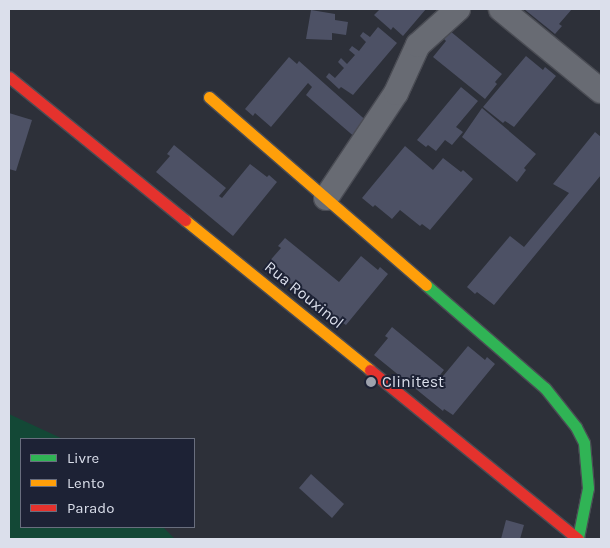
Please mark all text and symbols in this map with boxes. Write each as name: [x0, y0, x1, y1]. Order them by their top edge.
street label: Rua Rouxinol: [261, 257, 347, 333]
place label: Clinitest: [382, 372, 444, 392]
marker: Clinitest: [364, 375, 378, 389]
legend: [20, 438, 195, 528]
text: Livre: [67, 449, 99, 467]
text: Lento: [67, 474, 105, 492]
text: Parado: [67, 499, 114, 517]

